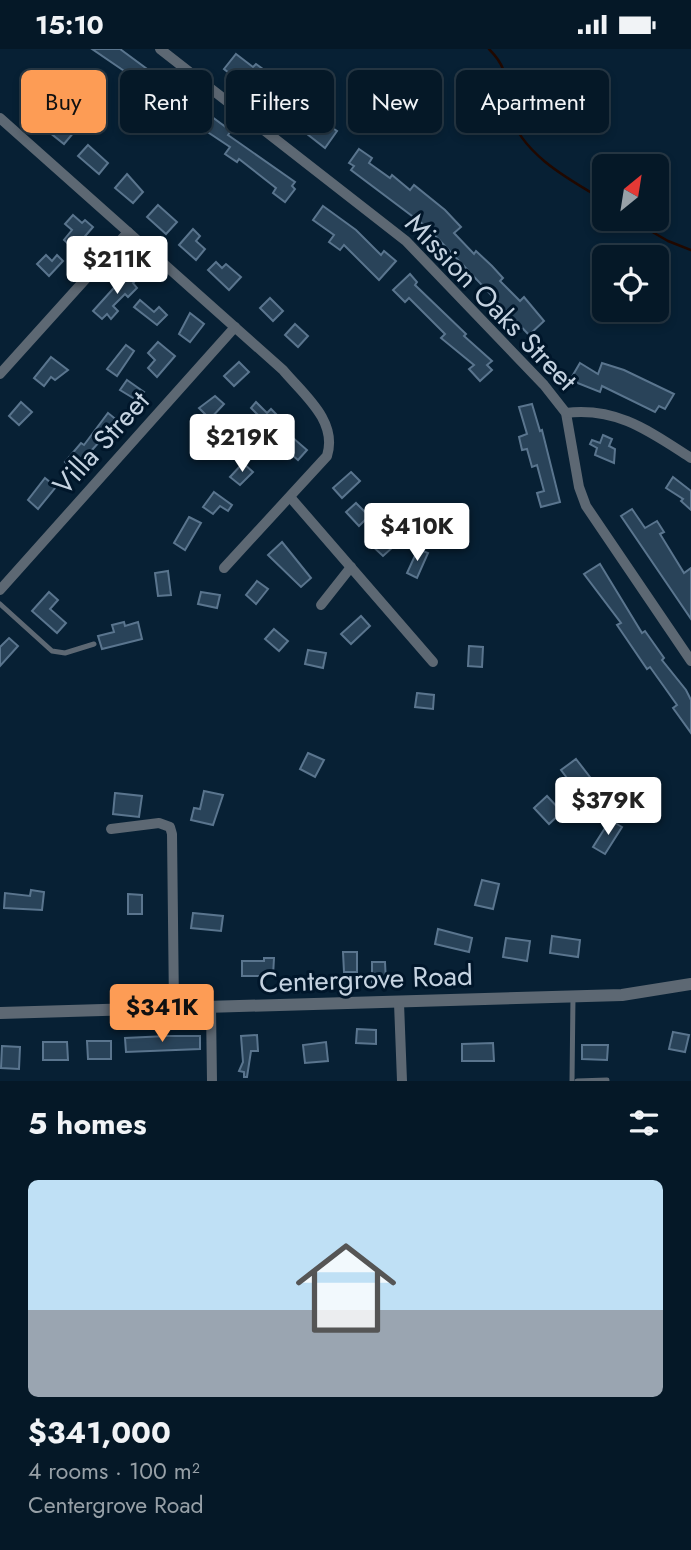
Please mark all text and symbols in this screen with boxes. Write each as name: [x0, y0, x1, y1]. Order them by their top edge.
text: 15:10: [35, 6, 104, 44]
chip: Buy: [21, 70, 106, 133]
chip: Rent: [120, 70, 212, 133]
chip: Filters: [226, 70, 334, 133]
chip: New: [348, 70, 442, 133]
chip: Apartment: [456, 70, 609, 133]
north arrow: [592, 154, 668, 231]
map controls: [592, 154, 669, 322]
street label: Mission Oaks Street: [395, 204, 587, 400]
pin: $211K: [68, 237, 166, 296]
text: $211K: [83, 242, 151, 276]
button: locate: [592, 245, 669, 322]
street label: Villa Street: [43, 382, 159, 504]
pin: $219K: [193, 415, 291, 474]
text: $219K: [206, 420, 278, 454]
pin: $410K: [368, 503, 466, 563]
text: $410K: [380, 509, 454, 543]
pin: $379K: [559, 777, 657, 837]
text: $379K: [571, 783, 645, 817]
street label: Centergrove Road: [258, 955, 474, 1003]
pin: $341K: [113, 985, 211, 1044]
text: $341K: [126, 990, 198, 1024]
text: 5 homes: [28, 1102, 147, 1145]
icon: filters: [625, 1104, 663, 1142]
icon: home: [283, 1225, 409, 1351]
text: $341,000: [28, 1411, 171, 1454]
text: 4 rooms · 100 m²: [28, 1454, 200, 1488]
text: Centergrove Road: [28, 1488, 204, 1522]

